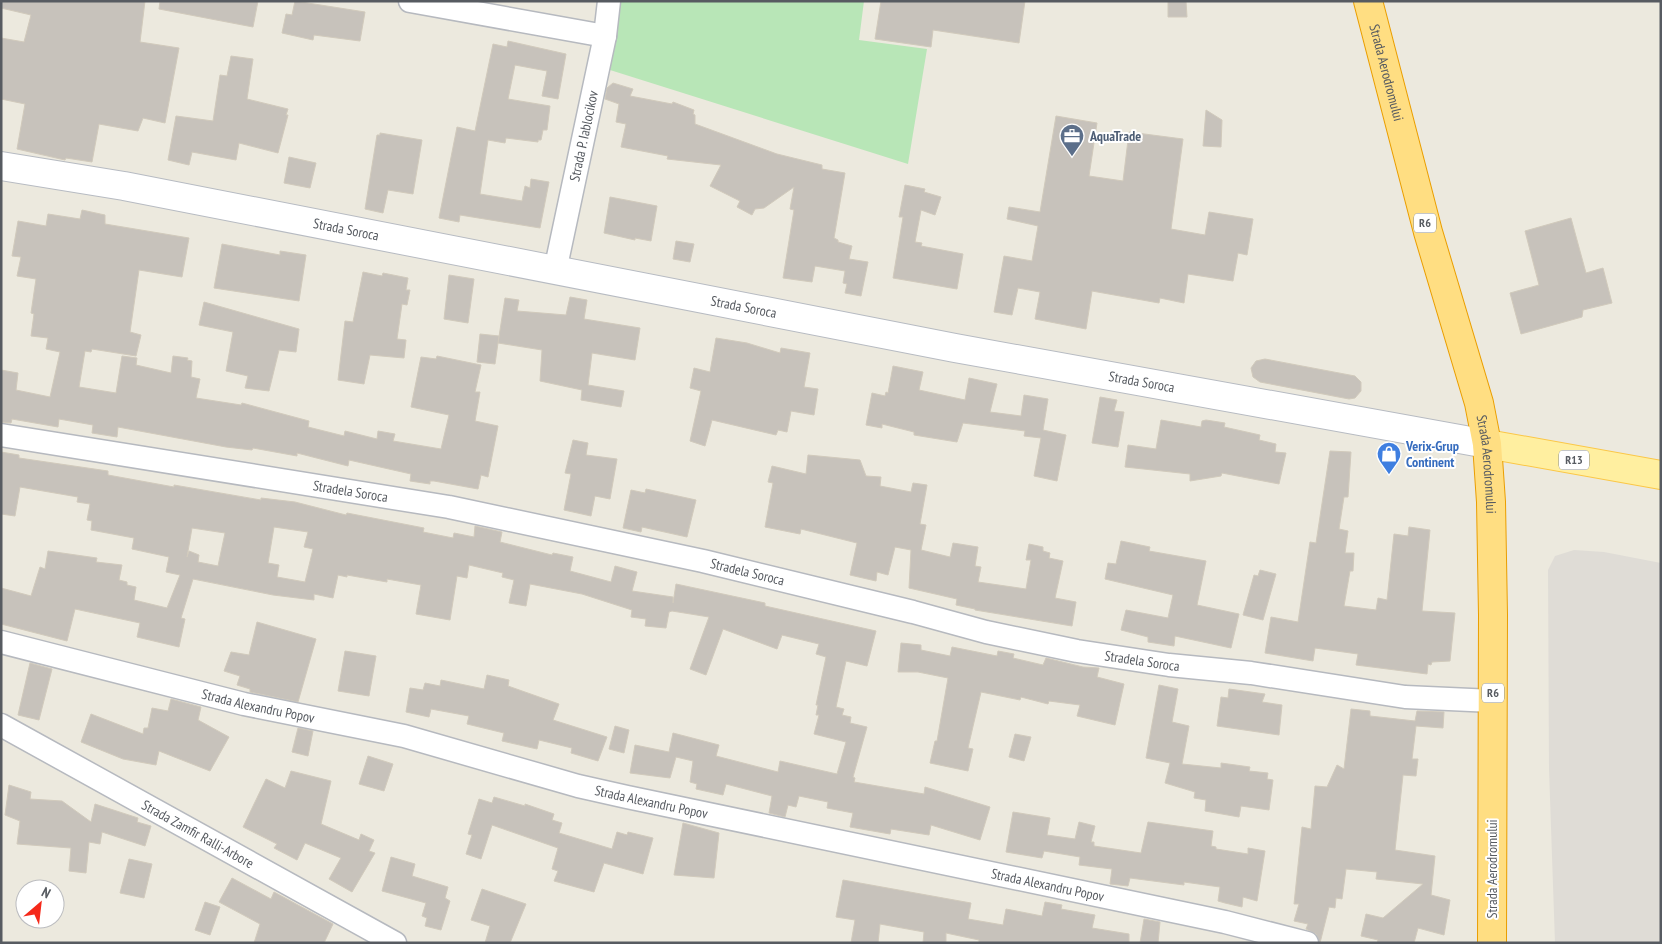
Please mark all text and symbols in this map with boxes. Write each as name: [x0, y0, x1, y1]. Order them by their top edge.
street label: Strada Aerodromului: [1365, 22, 1408, 123]
street label: Strada P. Iablocikov: [565, 88, 602, 183]
office icon: AquaTrade: [1059, 123, 1085, 157]
place label: AquaTrade: [1089, 127, 1141, 145]
street label: Strada Soroca: [312, 214, 381, 245]
road number: R6: [1414, 214, 1436, 232]
street label: Strada Soroca: [709, 292, 778, 322]
street label: Strada Soroca: [1107, 367, 1176, 396]
street label: Strada Aerodromului: [1473, 413, 1500, 514]
place label: Verix-Grup Continent: [1405, 437, 1459, 471]
shop icon: Verix-Grup Continent: [1376, 441, 1402, 475]
road number: R13: [1559, 450, 1589, 470]
street label: Stradela Sorocа: [312, 476, 389, 506]
street label: Stradela Sorocа: [708, 554, 786, 589]
street label: Stradela Sorocа: [1103, 646, 1180, 675]
road number: R6: [1482, 684, 1504, 702]
street label: Strada Alexandru Popov: [200, 685, 317, 727]
street label: Strada Alexandru Popov: [593, 781, 710, 823]
street label: Strada Zamfir Ralli-Arbore: [139, 796, 257, 872]
street label: Strada Aerodromului: [1483, 819, 1501, 919]
street label: Strada Alexandru Popov: [990, 864, 1106, 906]
north arrow: [15, 879, 65, 929]
text: N: [39, 883, 54, 902]

